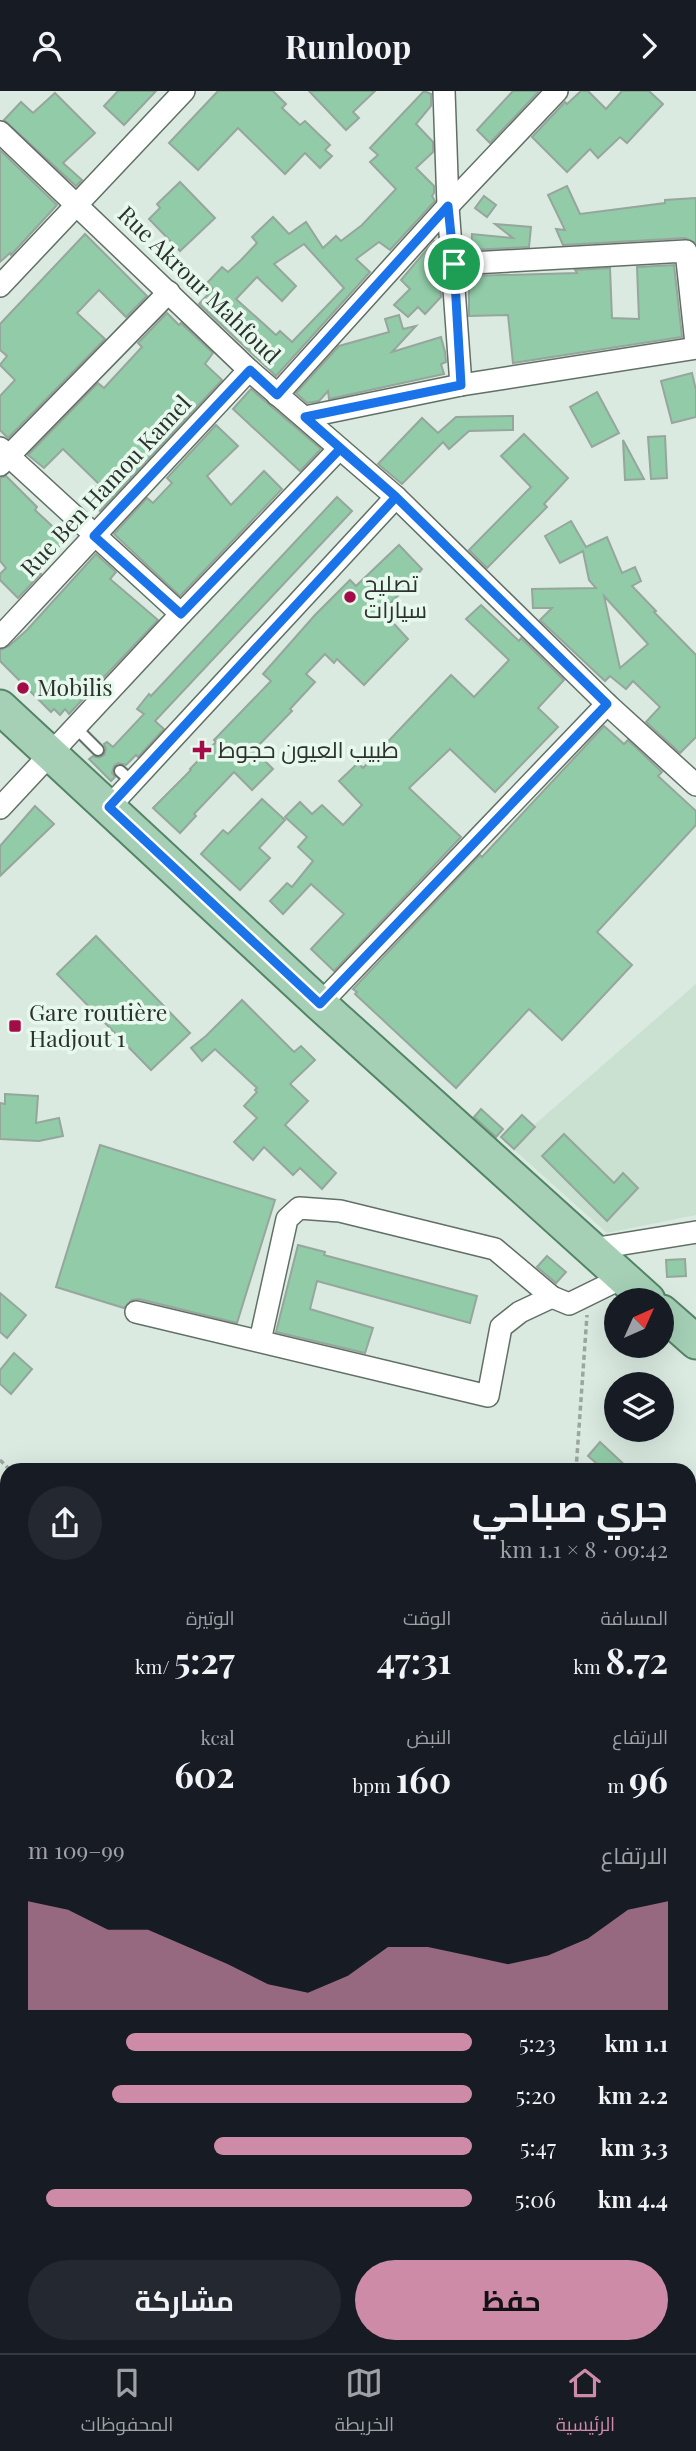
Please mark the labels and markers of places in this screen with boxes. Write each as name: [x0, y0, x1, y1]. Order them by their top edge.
pin: [424, 234, 484, 294]
place label: تصليح سيارات: [364, 567, 427, 624]
marker: تصليح سيارات: [342, 589, 358, 605]
place label: Mobilis: [37, 671, 113, 702]
marker: Mobilis: [15, 680, 31, 696]
place label: طبيب العيون حجوط: [218, 733, 399, 764]
marker: طبيب العيون حجوط: [192, 740, 212, 760]
place label: Gare routière Hadjout 1: [29, 996, 167, 1053]
marker: Gare routière Hadjout 1: [7, 1018, 23, 1034]

